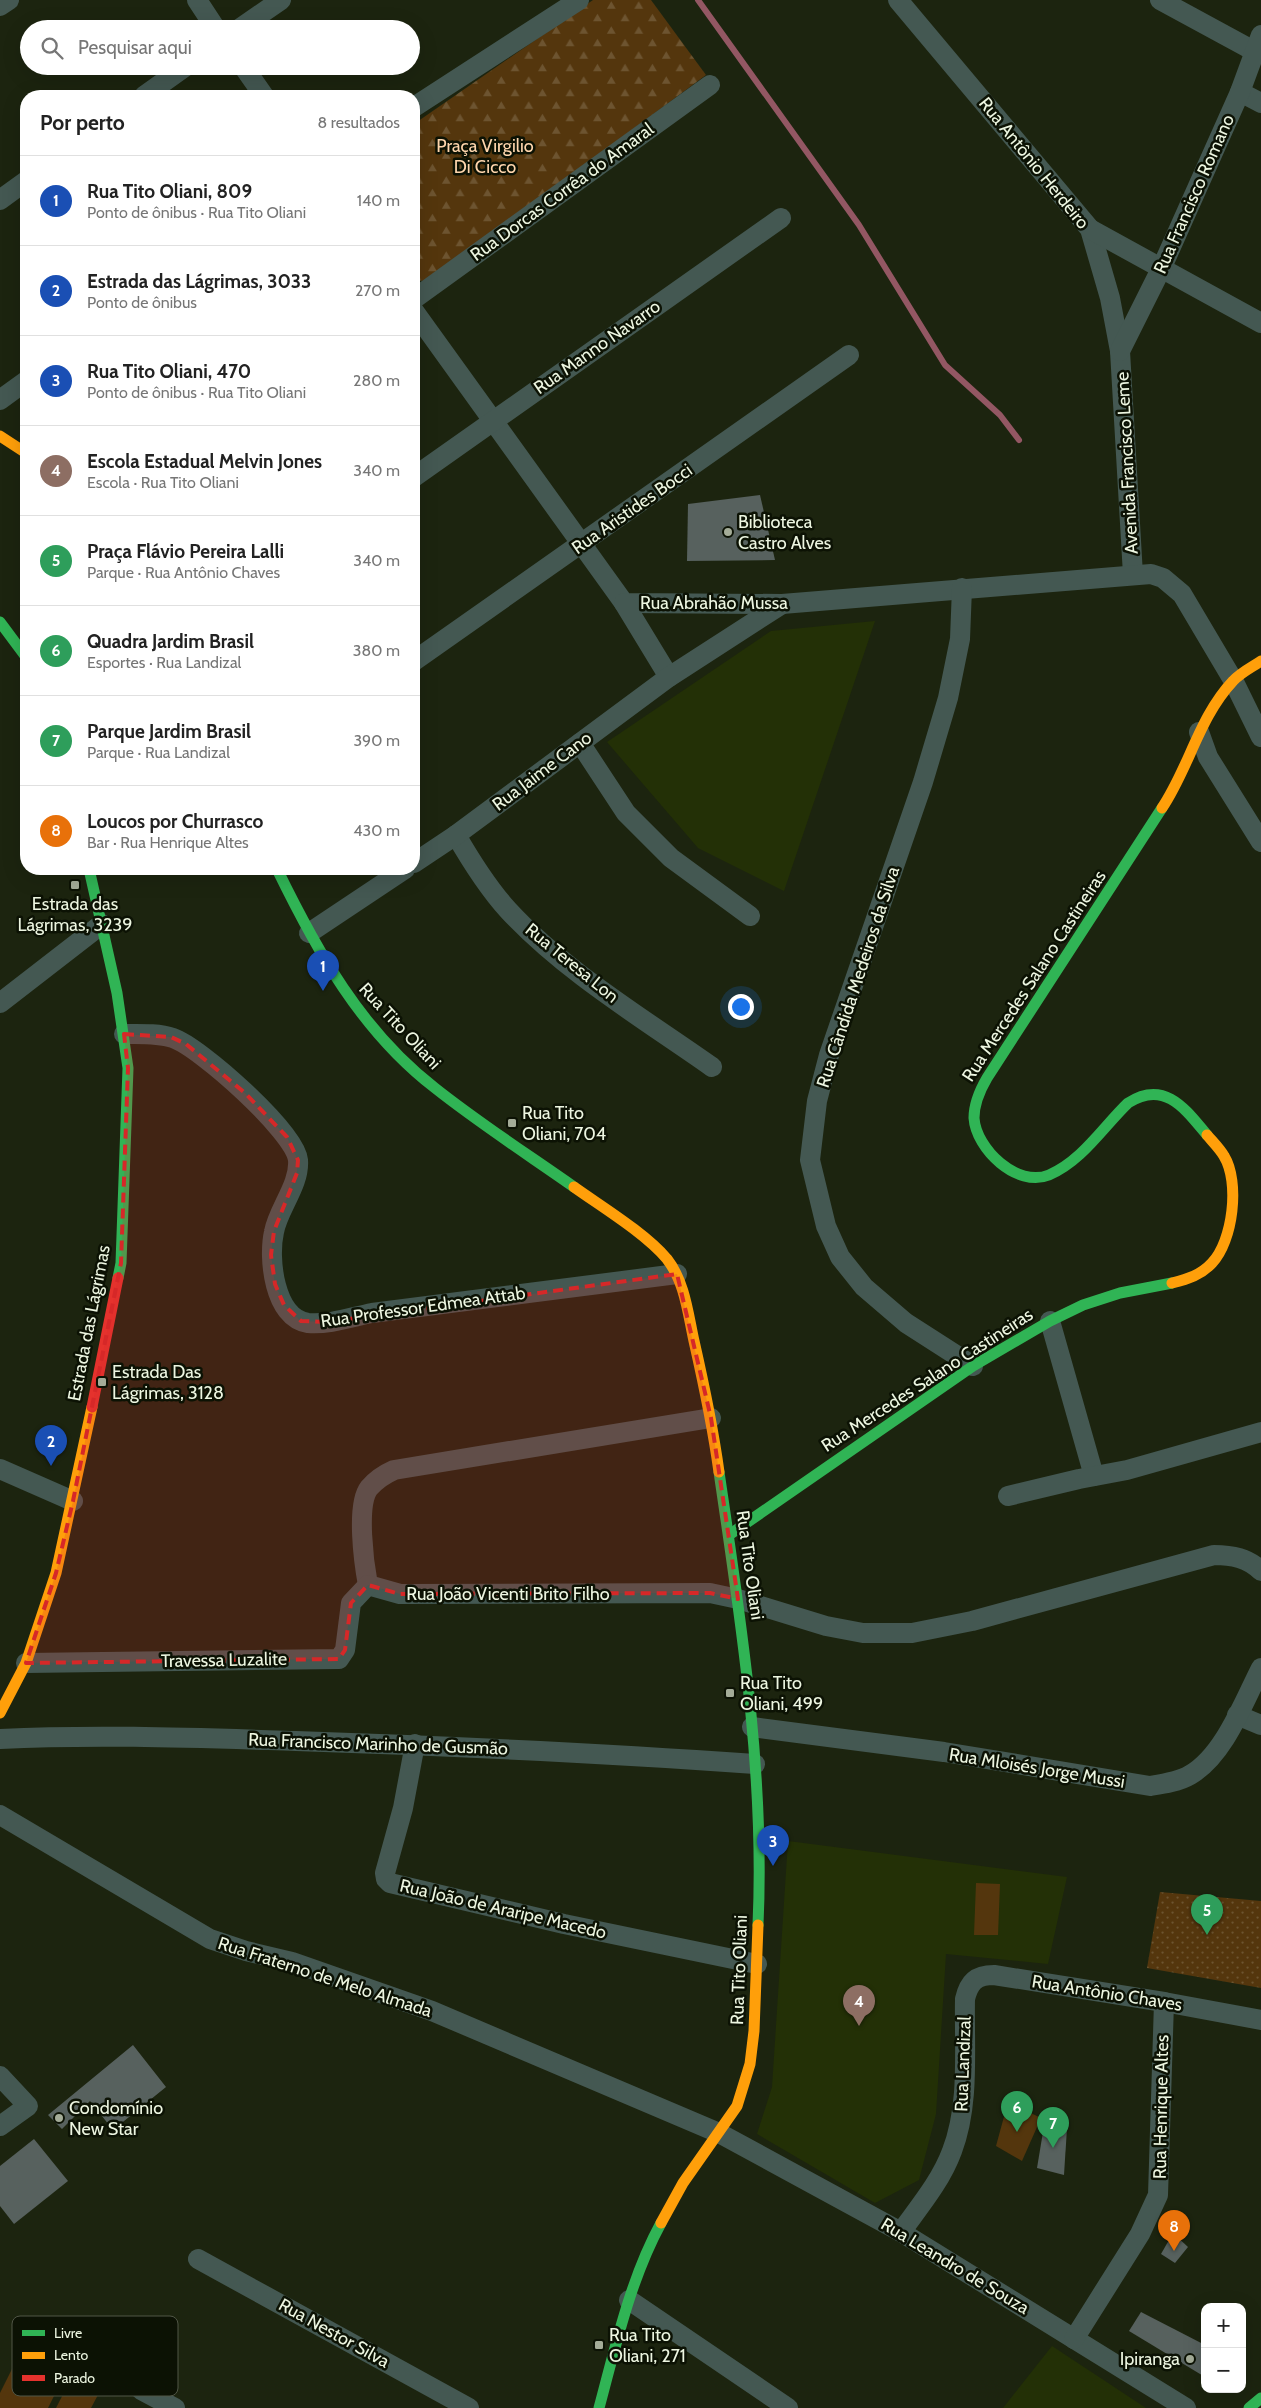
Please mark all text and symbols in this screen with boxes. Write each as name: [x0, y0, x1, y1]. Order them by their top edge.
search box: [20, 20, 420, 75]
icon: search: [38, 34, 66, 62]
text: Pesquisar aqui: [78, 36, 192, 59]
street label: Rua Antônio Herdeiro: [974, 93, 1094, 233]
text: Por perto: [40, 110, 125, 135]
street label: Rua Francisco Romano: [1149, 111, 1239, 277]
text: 8 resultados: [318, 113, 400, 132]
street label: Rua Dorcas Corrêa do Amaral: [466, 118, 659, 266]
park label: Praça Virgilio Di Cicco: [436, 135, 534, 178]
text: Rua Tito Oliani, 809: [87, 180, 252, 203]
text: 1: [53, 191, 59, 210]
text: 140 m: [357, 191, 400, 210]
text: Ponto de ônibus · Rua Tito Oliani: [87, 203, 306, 222]
text: Estrada das Lágrimas, 3033: [87, 270, 311, 293]
text: 2: [52, 281, 60, 300]
text: 270 m: [355, 281, 400, 300]
text: Ponto de ônibus: [87, 293, 197, 312]
street label: Rua Manno Navarro: [530, 295, 665, 399]
text: Rua Tito Oliani, 470: [87, 360, 251, 383]
text: 3: [52, 371, 60, 390]
text: 280 m: [353, 371, 400, 390]
street label: Avenida Francisco Leme: [1111, 371, 1143, 555]
text: Ponto de ônibus · Rua Tito Oliani: [87, 383, 306, 402]
text: Escola Estadual Melvin Jones: [87, 450, 322, 473]
street label: Rua Aristides Bocci: [567, 459, 697, 559]
text: 4: [51, 461, 61, 480]
text: 340 m: [353, 461, 400, 480]
text: Escola · Rua Tito Oliani: [87, 473, 239, 492]
place label: Biblioteca Castro Alves: [738, 511, 831, 554]
marker: Biblioteca Castro Alves: [722, 526, 734, 538]
text: Praça Flávio Pereira Lalli: [87, 540, 284, 563]
text: 5: [52, 551, 60, 570]
text: 340 m: [353, 551, 400, 570]
text: Parque · Rua Antônio Chaves: [87, 563, 280, 582]
street label: Rua Abrahão Mussa: [640, 592, 788, 614]
text: Quadra Jardim Brasil: [87, 630, 254, 653]
text: 6: [52, 641, 61, 660]
text: 380 m: [353, 641, 400, 660]
text: Esportes · Rua Landizal: [87, 653, 241, 672]
text: Parque Jardim Brasil: [87, 720, 251, 743]
street label: Rua Jaime Cano: [488, 727, 596, 815]
text: 7: [52, 731, 60, 750]
text: 390 m: [353, 731, 400, 750]
text: Parque · Rua Landizal: [87, 743, 230, 762]
text: Loucos por Churrasco: [87, 810, 263, 833]
text: 8: [51, 821, 61, 840]
text: 430 m: [353, 821, 400, 840]
text: Bar · Rua Henrique Altes: [87, 833, 249, 852]
street label: Rua Cândida Medeiros da Silva: [812, 863, 904, 1090]
street label: Rua Mercedes Salano Castineiras: [957, 866, 1111, 1086]
marker: Estrada das Lágrimas, 3239: [69, 879, 81, 891]
place label: Estrada das Lágrimas, 3239: [17, 893, 133, 936]
street label: Rua Teresa Lon: [521, 919, 623, 1007]
pin: 1: [307, 950, 339, 991]
street label: Rua Tito Oliani: [354, 978, 446, 1074]
your location: [728, 994, 754, 1020]
place label: Rua Tito Oliani, 704: [522, 1102, 606, 1145]
marker: Rua Tito Oliani, 704: [506, 1117, 518, 1129]
street label: Estrada das Lágrimas: [63, 1243, 115, 1403]
street label: Rua Professor Edmea Attab: [319, 1282, 527, 1332]
street label: Rua Mercedes Salano Castineiras: [817, 1303, 1037, 1457]
place label: Estrada Das Lágrimas, 3128: [112, 1361, 224, 1404]
marker: Estrada Das Lágrimas, 3128: [96, 1376, 108, 1388]
pin: 2: [35, 1425, 67, 1466]
street label: Rua Tito Oliani: [731, 1509, 769, 1621]
street label: Rua João Vicenti Brito Filho: [406, 1583, 610, 1605]
street label: Travessa Luzalite: [161, 1648, 287, 1672]
place label: Rua Tito Oliani, 499: [740, 1672, 823, 1715]
marker: Rua Tito Oliani, 499: [724, 1687, 736, 1699]
street label: Rua Francisco Marinho de Gusmão: [248, 1728, 508, 1760]
street label: Rua Mloisés Jorge Mussi: [947, 1743, 1127, 1793]
pin: 3: [757, 1825, 789, 1866]
street label: Rua João de Araripe Macedo: [398, 1875, 608, 1943]
pin: 5: [1191, 1894, 1223, 1935]
street label: Rua Tito Oliani: [726, 1915, 752, 2025]
street label: Rua Fraterno de Melo Almada: [215, 1932, 435, 2022]
street label: Rua Antônio Chaves: [1030, 1970, 1184, 2016]
pin: 4: [843, 1985, 875, 2026]
street label: Rua Landizal: [950, 2015, 976, 2112]
street label: Rua Henrique Altes: [1149, 2035, 1173, 2179]
pin: 6: [1001, 2091, 1033, 2132]
place label: Condomínio New Star: [69, 2097, 163, 2140]
pin: 7: [1037, 2107, 1069, 2148]
marker: Condomínio New Star: [53, 2112, 65, 2124]
pin: 8: [1158, 2210, 1190, 2251]
street label: Rua Leandro de Souza: [877, 2213, 1033, 2319]
street label: Rua Nestor Silva: [275, 2294, 394, 2373]
map controls: [1201, 2303, 1246, 2393]
button: +: [1201, 2303, 1246, 2348]
legend: [12, 2316, 178, 2396]
text: Livre: [54, 2324, 82, 2342]
place label: Rua Tito Oliani, 271: [609, 2324, 686, 2367]
marker: Rua Tito Oliani, 271: [593, 2339, 605, 2351]
text: Lento: [54, 2346, 88, 2364]
place label: Ipiranga: [1120, 2348, 1180, 2370]
button: −: [1201, 2348, 1246, 2393]
marker: Ipiranga: [1184, 2353, 1196, 2365]
text: Parado: [54, 2369, 95, 2387]

